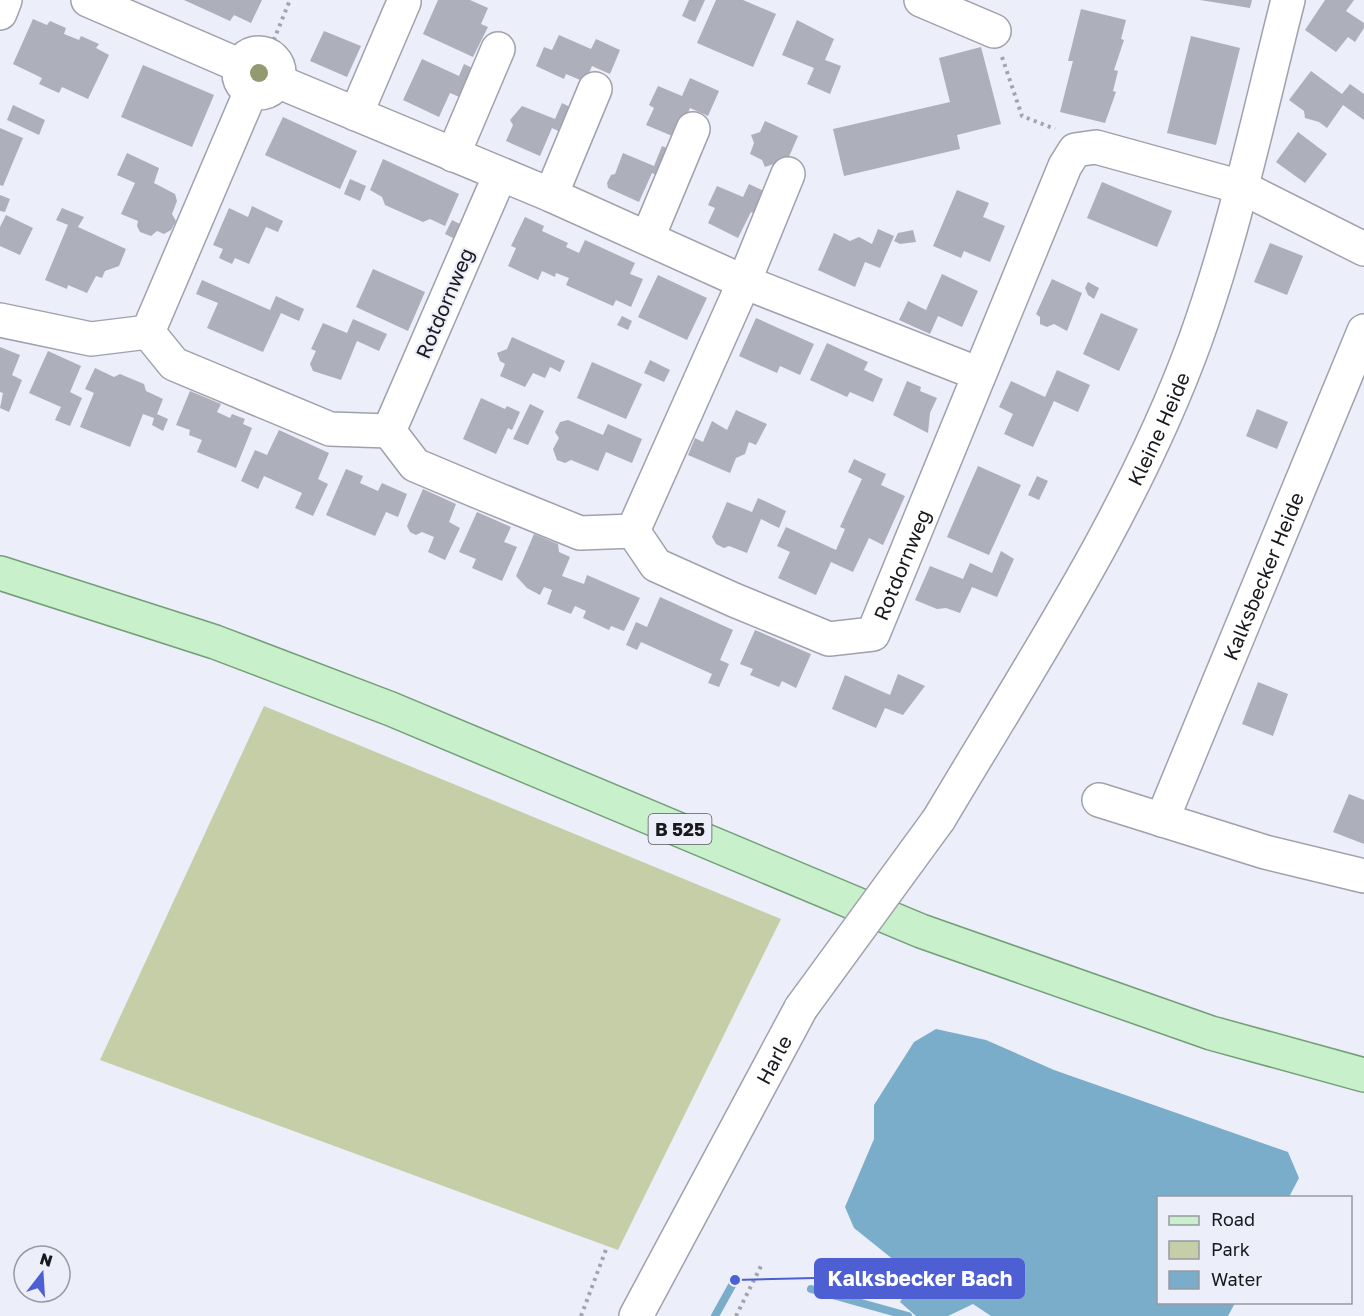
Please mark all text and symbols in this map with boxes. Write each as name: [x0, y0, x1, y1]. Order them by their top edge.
street label: Rotdornweg: [410, 244, 478, 362]
street label: Kleine Heide: [1122, 368, 1194, 489]
street label: Kalksbecker Heide: [1217, 488, 1308, 664]
street label: Rotdornweg: [868, 506, 935, 623]
road number: B 525: [648, 814, 712, 844]
street label: Harle: [751, 1031, 796, 1088]
legend: [1157, 1196, 1352, 1304]
text: Road: [1211, 1208, 1255, 1230]
text: Park: [1211, 1238, 1250, 1260]
north arrow: [12, 1244, 72, 1304]
text: N: [38, 1248, 55, 1271]
callout: Kalksbecker Bach: [815, 1259, 1024, 1298]
text: Kalksbecker Bach: [828, 1265, 1012, 1291]
text: Water: [1211, 1268, 1262, 1290]

